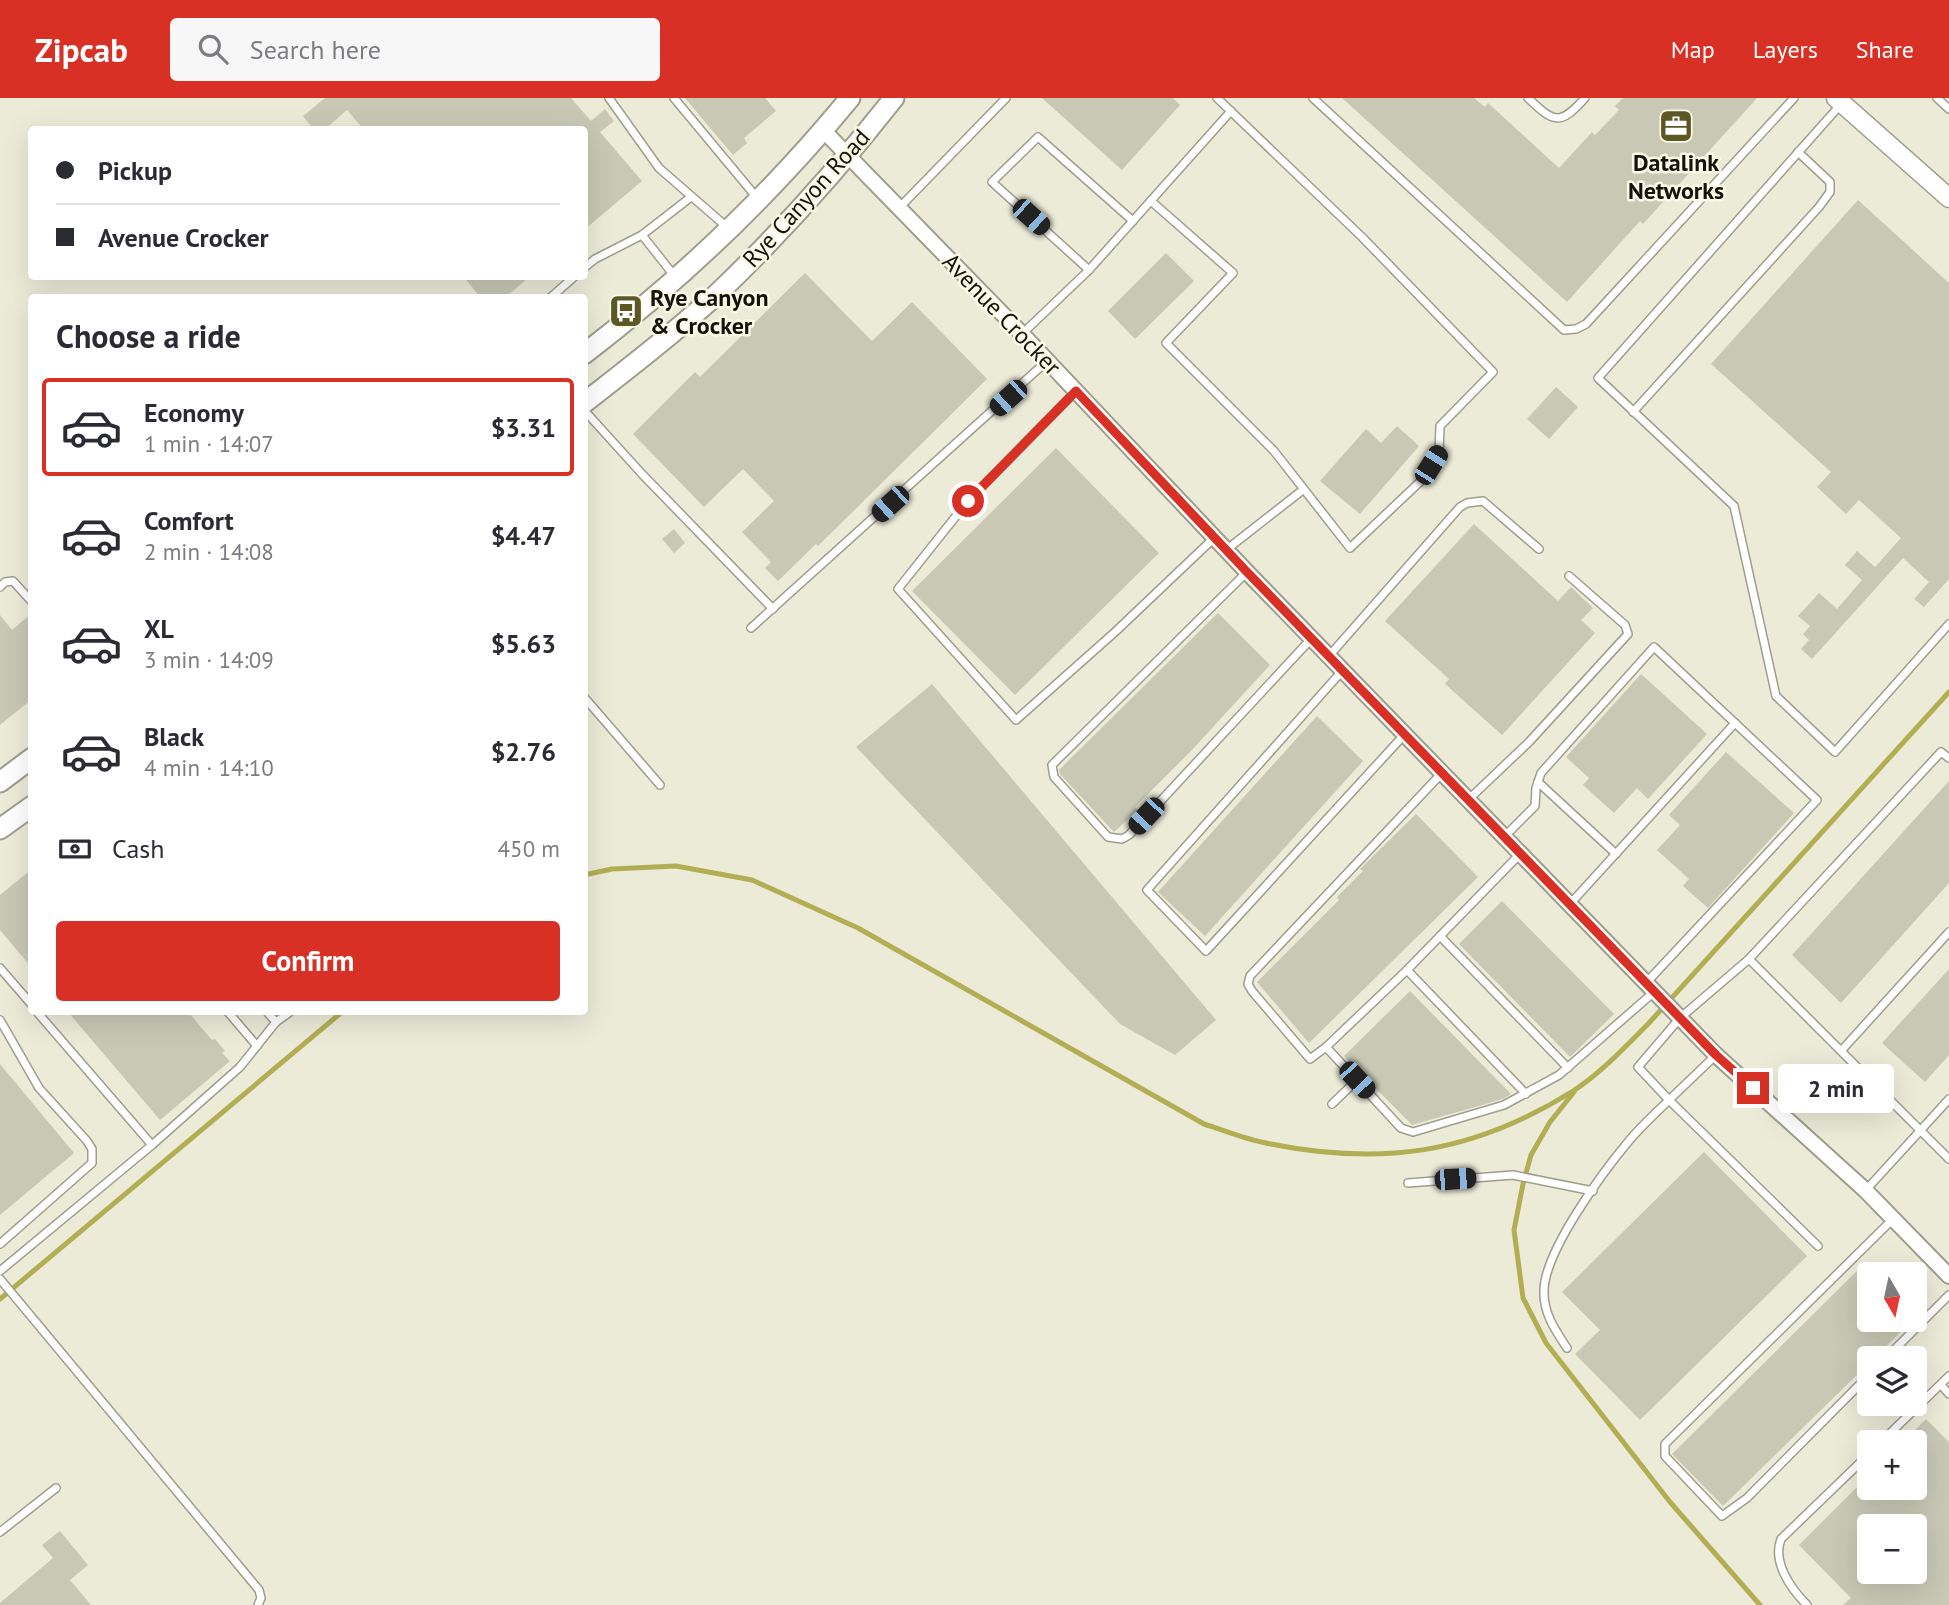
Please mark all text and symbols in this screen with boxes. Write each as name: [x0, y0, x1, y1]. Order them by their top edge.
search box: [170, 18, 660, 81]
text: Zipcab: [35, 28, 128, 71]
icon: search: [194, 30, 232, 68]
text: Search here: [250, 33, 381, 66]
text: Map: [1671, 34, 1715, 65]
text: Layers: [1753, 34, 1818, 65]
text: Share: [1856, 34, 1914, 65]
office icon: Datalink Networks: [1657, 107, 1695, 145]
street label: Rye Canyon Road: [736, 122, 876, 274]
place label: Datalink Networks: [1628, 147, 1724, 206]
text: Pickup: [98, 154, 172, 187]
car: [1009, 195, 1054, 239]
text: Avenue Crocker: [98, 221, 269, 254]
street label: Avenue Crocker: [936, 246, 1068, 382]
place label: Rye Canyon & Crocker: [650, 282, 769, 341]
bus stop icon: Rye Canyon & Crocker: [607, 292, 645, 330]
text: Choose a ride: [56, 315, 241, 357]
car: [986, 376, 1031, 420]
icon: car: [60, 396, 123, 459]
text: Economy: [144, 396, 244, 429]
text: $3.31: [491, 411, 556, 444]
text: 1 min · 14:07: [144, 429, 274, 458]
car: [1411, 442, 1452, 488]
car: [868, 482, 913, 526]
route start: [952, 485, 984, 517]
icon: car: [60, 504, 123, 567]
text: Comfort: [144, 504, 234, 537]
text: $4.47: [491, 519, 556, 552]
text: 2 min · 14:08: [144, 537, 274, 566]
icon: car: [60, 612, 123, 675]
text: XL: [144, 612, 174, 645]
text: $5.63: [491, 627, 556, 660]
text: 3 min · 14:09: [144, 645, 274, 674]
icon: car: [60, 720, 123, 783]
text: Black: [144, 720, 204, 753]
text: $2.76: [491, 735, 556, 768]
text: 4 min · 14:10: [144, 753, 274, 782]
car: [1124, 793, 1169, 839]
icon: cash: [56, 830, 94, 868]
text: Cash: [112, 832, 164, 865]
text: 450 m: [498, 834, 560, 863]
button: Confirm: [56, 921, 560, 1001]
car: [1335, 1057, 1380, 1103]
callout: 2 min: [1778, 1063, 1893, 1112]
route end: [1737, 1072, 1769, 1104]
text: 2 min: [1808, 1074, 1864, 1103]
car: [1434, 1167, 1477, 1191]
north arrow: [1857, 1262, 1927, 1332]
map controls: [1857, 1262, 1927, 1584]
button: layers: [1857, 1346, 1927, 1416]
button: +: [1857, 1430, 1927, 1500]
button: −: [1857, 1514, 1927, 1584]

